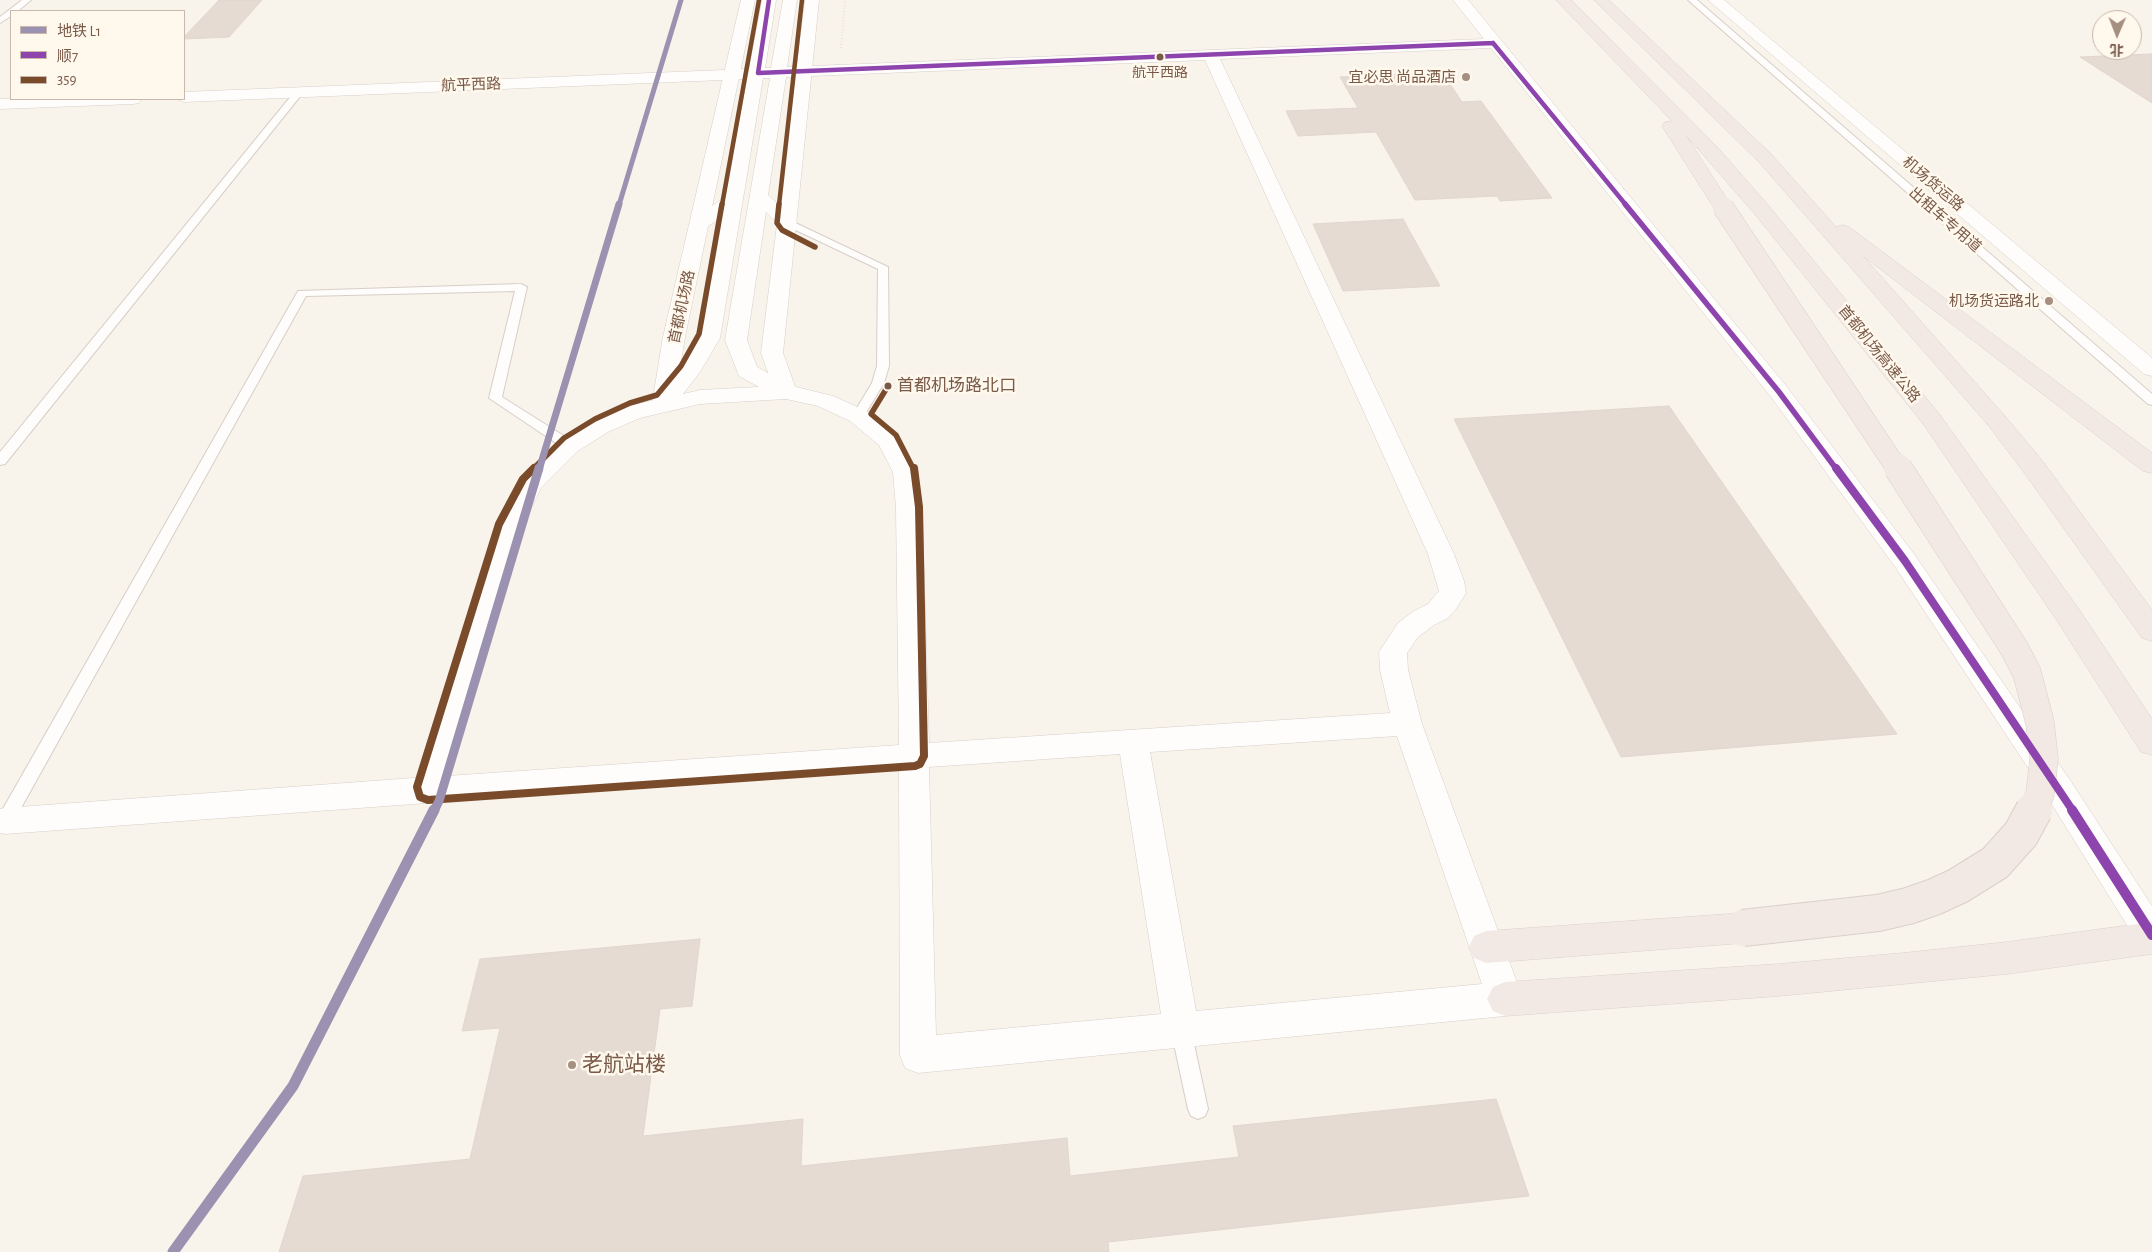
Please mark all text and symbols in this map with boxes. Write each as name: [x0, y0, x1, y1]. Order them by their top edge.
legend: [10, 10, 185, 100]
north arrow: [2092, 10, 2142, 60]
text: 地铁 L1: [57, 24, 101, 39]
text: 北: [2110, 42, 2124, 56]
text: 顺7: [57, 49, 78, 64]
marker: 航平西路: [1155, 52, 1165, 62]
place label: 航平西路: [1132, 65, 1188, 81]
place label: 宜必思 尚品酒店: [1349, 68, 1456, 86]
marker: 宜必思 尚品酒店: [1460, 71, 1472, 83]
text: 359: [57, 72, 77, 87]
street label: 航平西路: [441, 75, 501, 95]
street label: 机场货运路: [1898, 153, 1968, 215]
street label: 出租车专用道: [1905, 184, 1985, 256]
street label: 首都机场路: [665, 268, 699, 346]
place label: 机场货运路北: [1949, 292, 2039, 310]
marker: 机场货运路北: [2043, 295, 2055, 307]
street label: 首都机场高速公路: [1834, 302, 1924, 406]
place label: 首都机场路北口: [897, 376, 1016, 396]
marker: 首都机场路北口: [883, 381, 893, 391]
place label: 老航站楼: [582, 1052, 666, 1078]
marker: 老航站楼: [566, 1059, 578, 1071]

